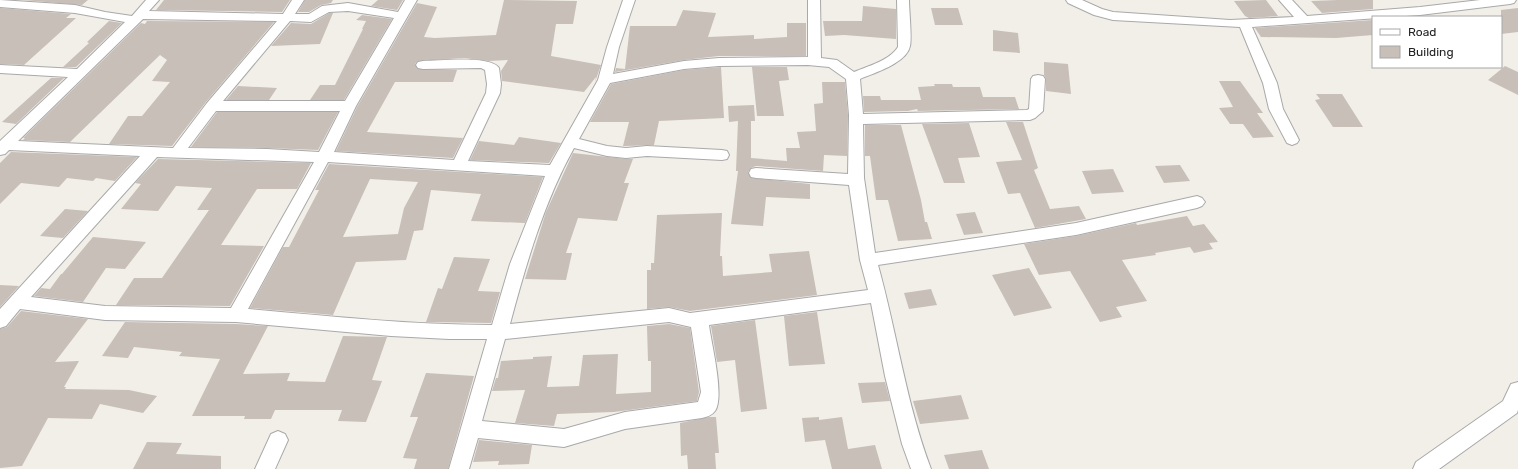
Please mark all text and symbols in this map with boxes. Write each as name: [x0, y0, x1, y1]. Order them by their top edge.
legend: [1372, 16, 1502, 68]
text: Road: [1408, 25, 1436, 39]
text: Building: [1408, 45, 1454, 59]

